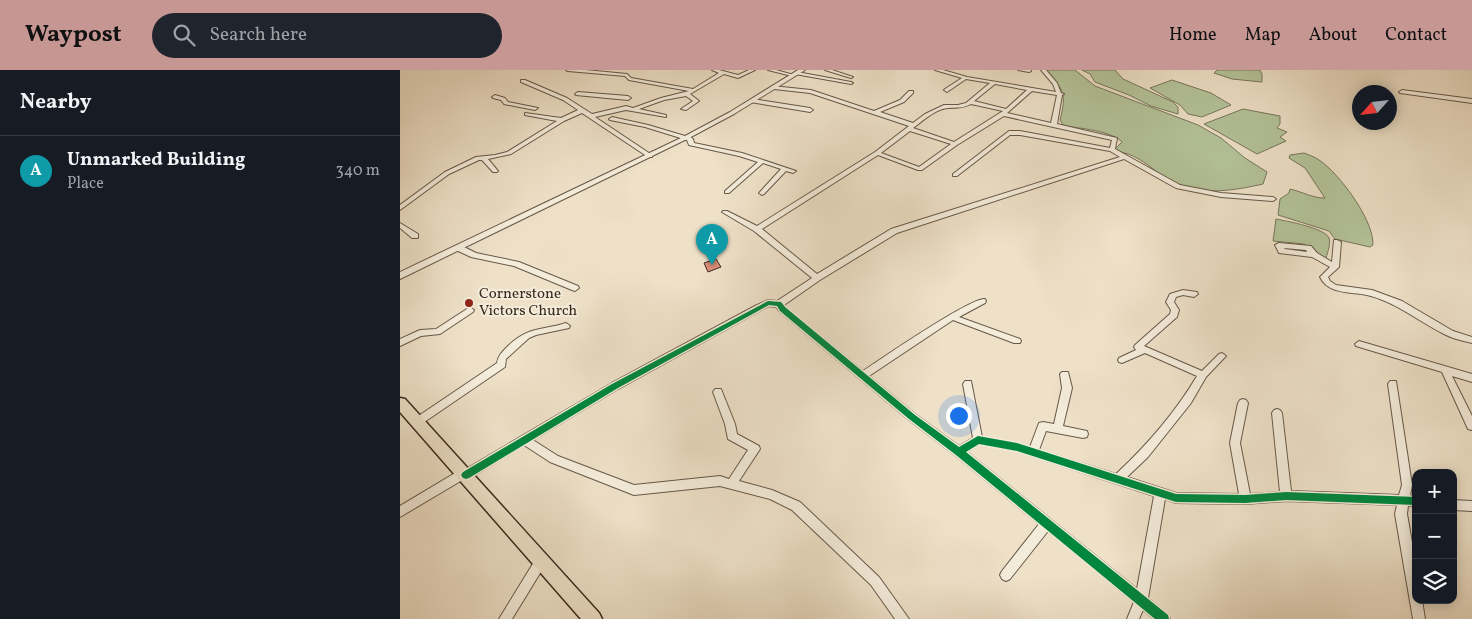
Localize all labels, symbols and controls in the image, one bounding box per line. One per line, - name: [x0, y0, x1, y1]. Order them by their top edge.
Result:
- search box: [152, 13, 502, 58]
- text: Waypost: [25, 18, 122, 52]
- icon: search: [170, 21, 198, 49]
- text: Search here: [210, 22, 307, 48]
- text: Home: [1169, 23, 1217, 48]
- text: Map: [1245, 23, 1281, 48]
- text: About: [1309, 23, 1357, 48]
- text: Contact: [1385, 23, 1447, 48]
- north arrow: [1352, 85, 1397, 130]
- text: Nearby: [20, 88, 91, 117]
- text: Unmarked Building: [67, 147, 245, 173]
- text: A: [30, 160, 42, 182]
- text: 340 m: [336, 160, 380, 182]
- text: Place: [67, 173, 104, 195]
- pin: A: [696, 224, 728, 265]
- place label: Cornerstone Victors Church: [479, 284, 577, 322]
- marker: Cornerstone Victors Church: [463, 297, 475, 309]
- your location: [946, 403, 972, 429]
- map controls: [1412, 469, 1457, 604]
- button: +: [1412, 469, 1457, 514]
- button: −: [1412, 514, 1457, 559]
- button: layers: [1412, 559, 1457, 604]

